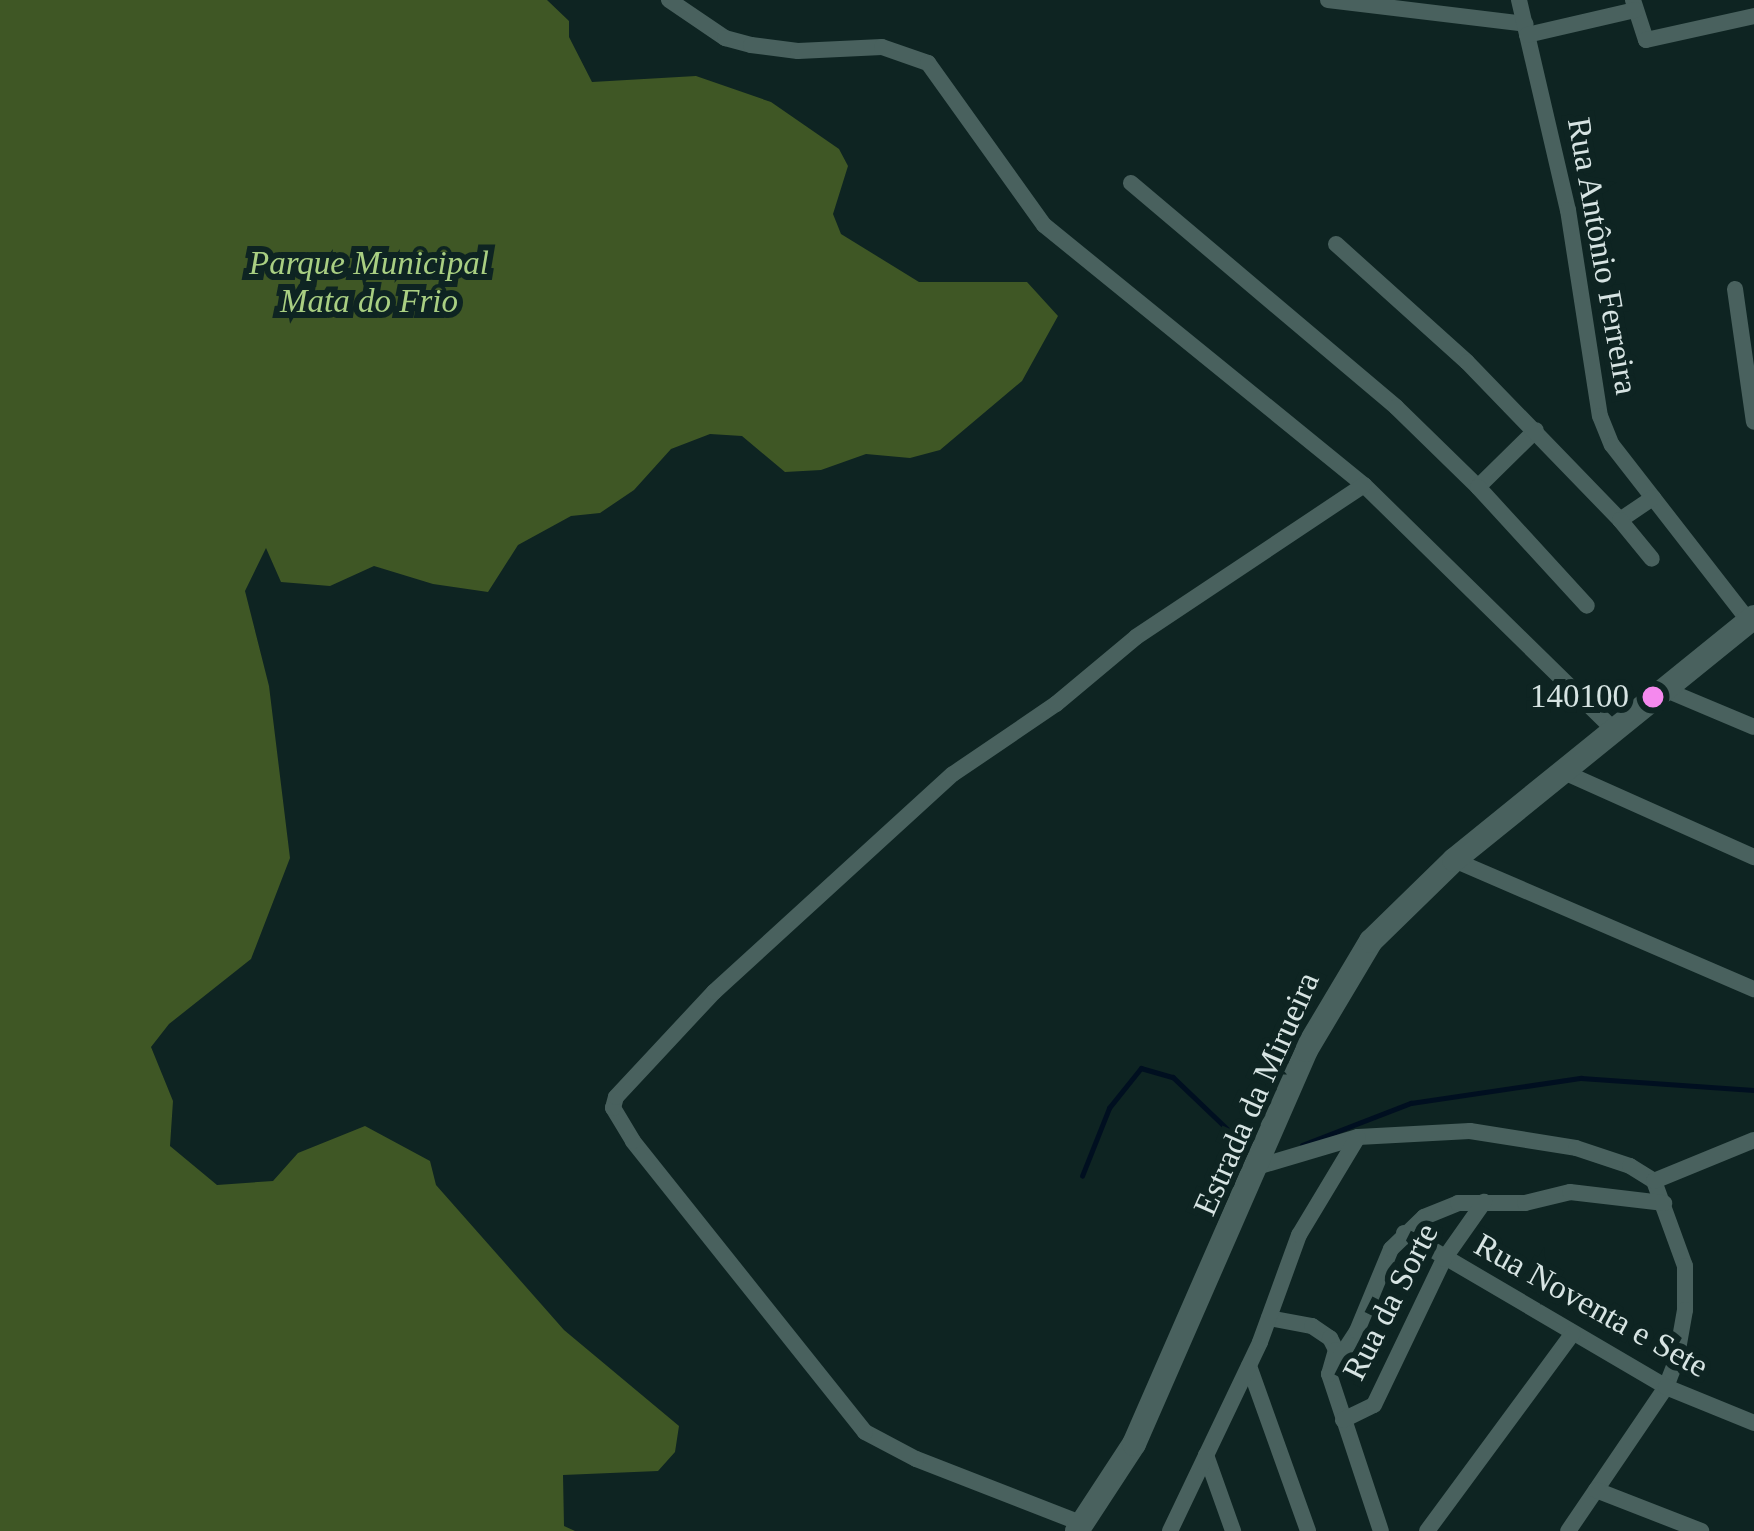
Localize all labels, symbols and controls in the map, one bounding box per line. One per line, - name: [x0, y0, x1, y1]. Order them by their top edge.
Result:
- street label: Rua Antônio Ferreira: [1558, 114, 1646, 398]
- park label: Parque Municipal Mata do Frio: [249, 244, 489, 322]
- place label: 140100: [1530, 677, 1629, 717]
- marker: 140100: [1640, 684, 1666, 710]
- street label: Estrada da Mirueira: [1186, 966, 1328, 1222]
- street label: Rua da Sorte: [1335, 1217, 1447, 1387]
- street label: Rua Noventa e Sete: [1467, 1225, 1715, 1387]

